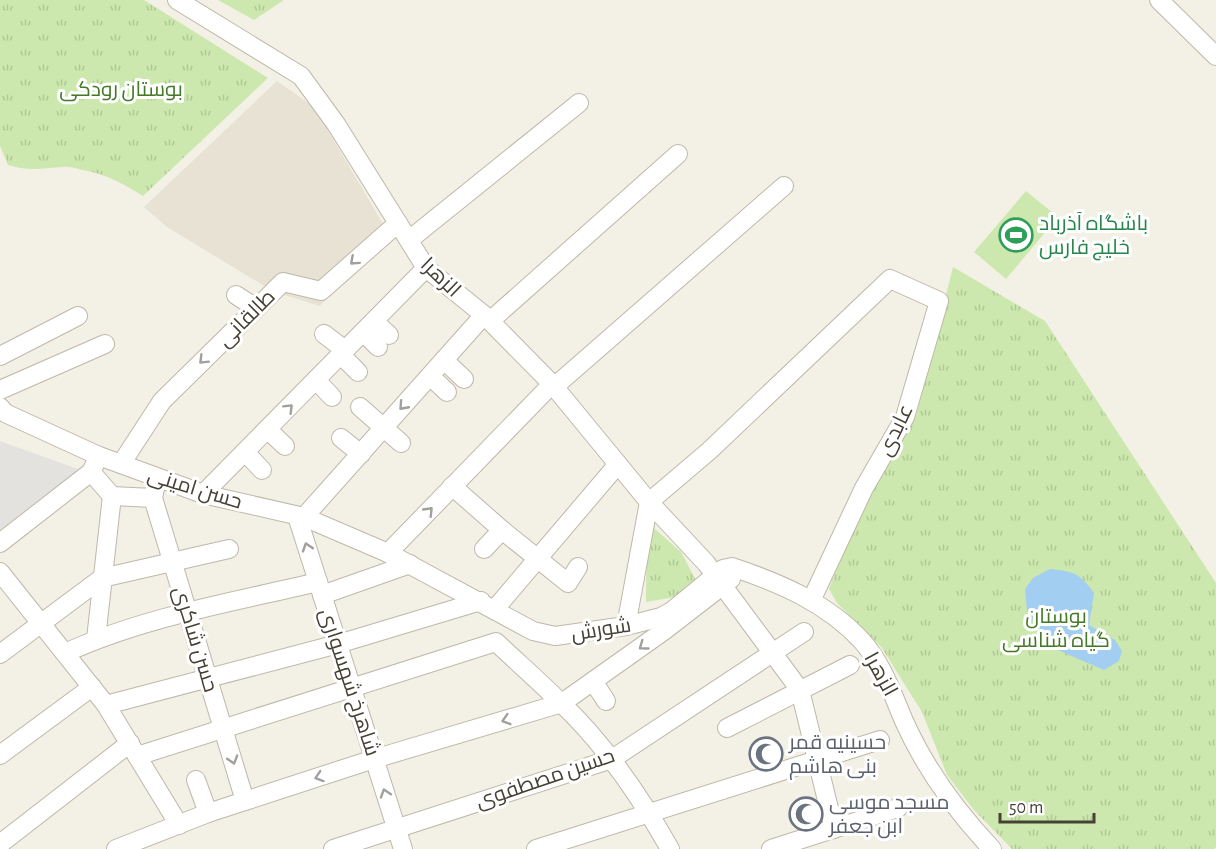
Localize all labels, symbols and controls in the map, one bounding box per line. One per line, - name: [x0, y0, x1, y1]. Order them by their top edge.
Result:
- park label: بوستان رودکی: [59, 79, 183, 102]
- place label: باشگاه آذرباد خلیج فارس: [1039, 211, 1148, 261]
- sports icon: باشگاه آذرباد خلیج فارس: [998, 217, 1034, 253]
- one-way arrow: [350, 254, 361, 265]
- street label: الزهرا: [416, 254, 465, 302]
- street label: طالقانی: [214, 286, 280, 352]
- one-way arrow: [200, 353, 210, 364]
- one-way arrow: [399, 399, 410, 410]
- street label: عابدی: [874, 401, 919, 460]
- one-way arrow: [281, 404, 292, 415]
- street label: حسن امینی: [145, 464, 245, 515]
- one-way arrow: [421, 507, 432, 518]
- one-way arrow: [302, 542, 314, 553]
- street label: حسن شاکری: [168, 584, 222, 695]
- street label: شاهرخ شهسواری: [313, 606, 383, 759]
- park label: بوستان گیاه شناسی: [1002, 606, 1110, 653]
- street label: شورش: [570, 614, 633, 647]
- one-way arrow: [638, 639, 649, 650]
- street label: الزهرا: [859, 649, 901, 700]
- one-way arrow: [501, 713, 512, 725]
- place label: حسینیه قمر بنی هاشم: [788, 732, 886, 780]
- mosque icon: حسینیه قمر بنی هاشم: [748, 736, 784, 772]
- street label: حسین مصطفوی: [473, 745, 618, 814]
- one-way arrow: [226, 754, 238, 765]
- one-way arrow: [314, 770, 325, 782]
- scale bar: [1000, 786, 1094, 824]
- one-way arrow: [380, 788, 393, 799]
- place label: مسجد موسی ابن جعفر: [828, 792, 949, 839]
- mosque icon: مسجد موسی ابن جعفر: [788, 796, 824, 832]
- text: 50 m: [1009, 799, 1043, 817]

